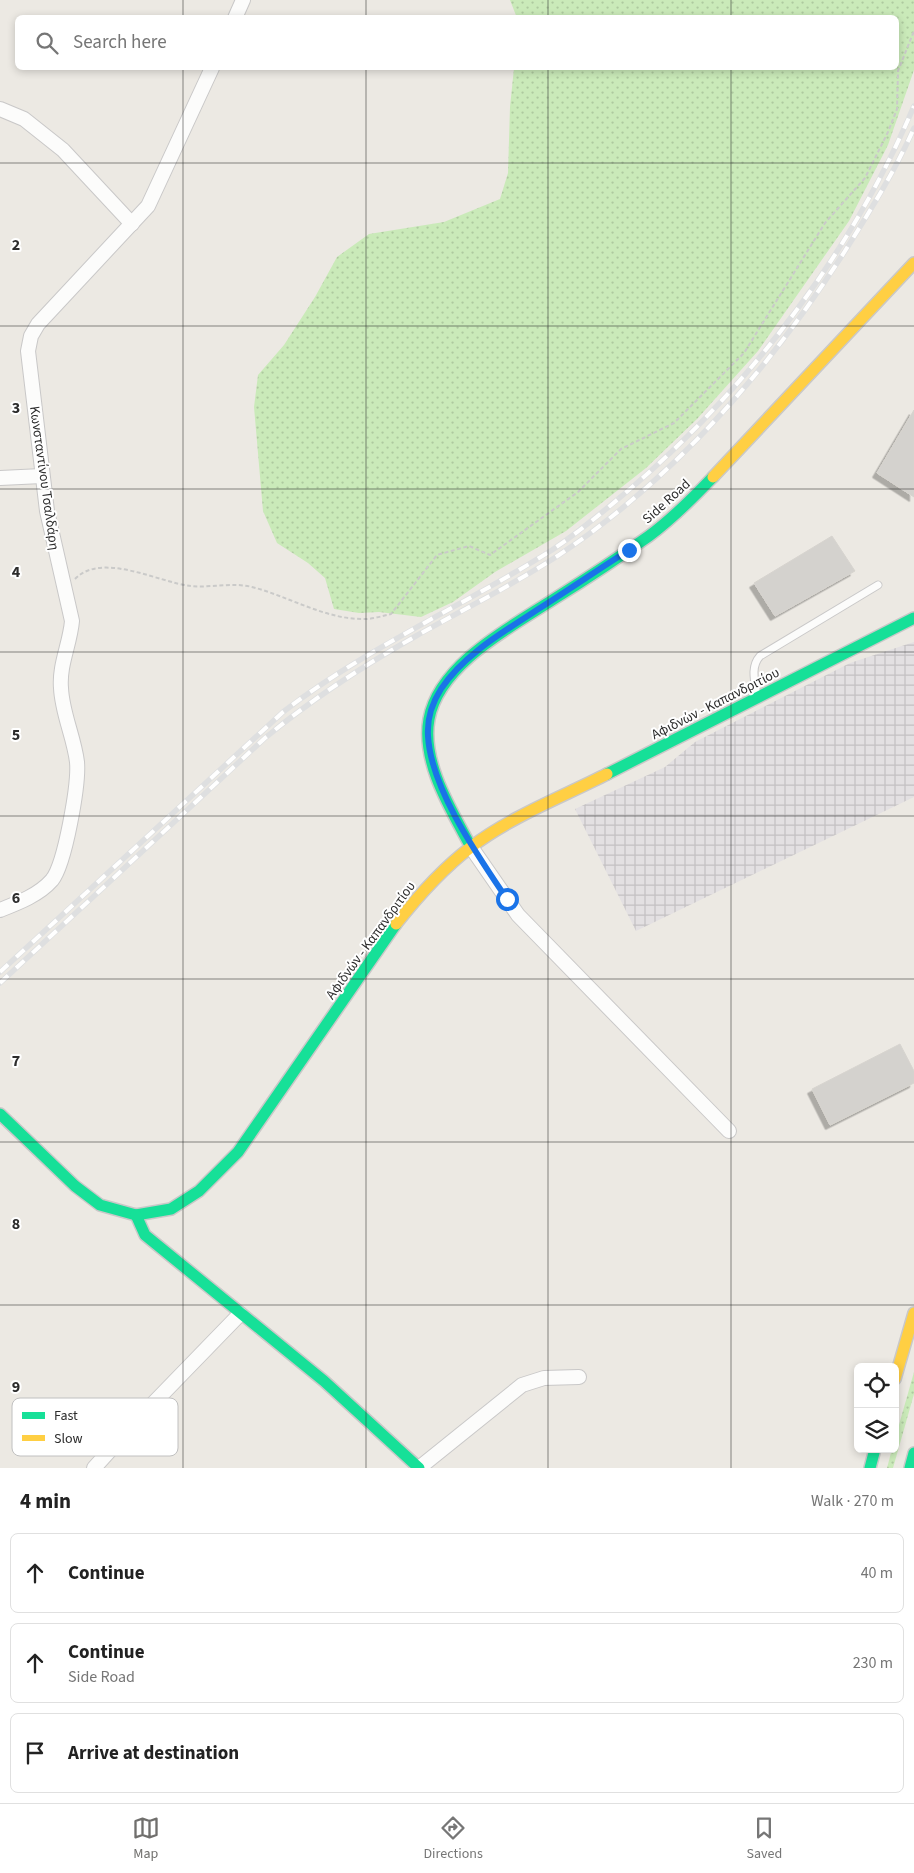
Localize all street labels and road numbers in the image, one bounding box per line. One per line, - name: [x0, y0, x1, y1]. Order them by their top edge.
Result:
- street label: Κωνσταντίνου Τσαλδάρη: [24, 405, 64, 551]
- street label: Side Road: [638, 475, 695, 529]
- street label: Αφιδνών - Καπανδριτίου: [648, 663, 783, 745]
- street label: Αφιδνών - Καπανδριτίου: [321, 877, 420, 1004]

